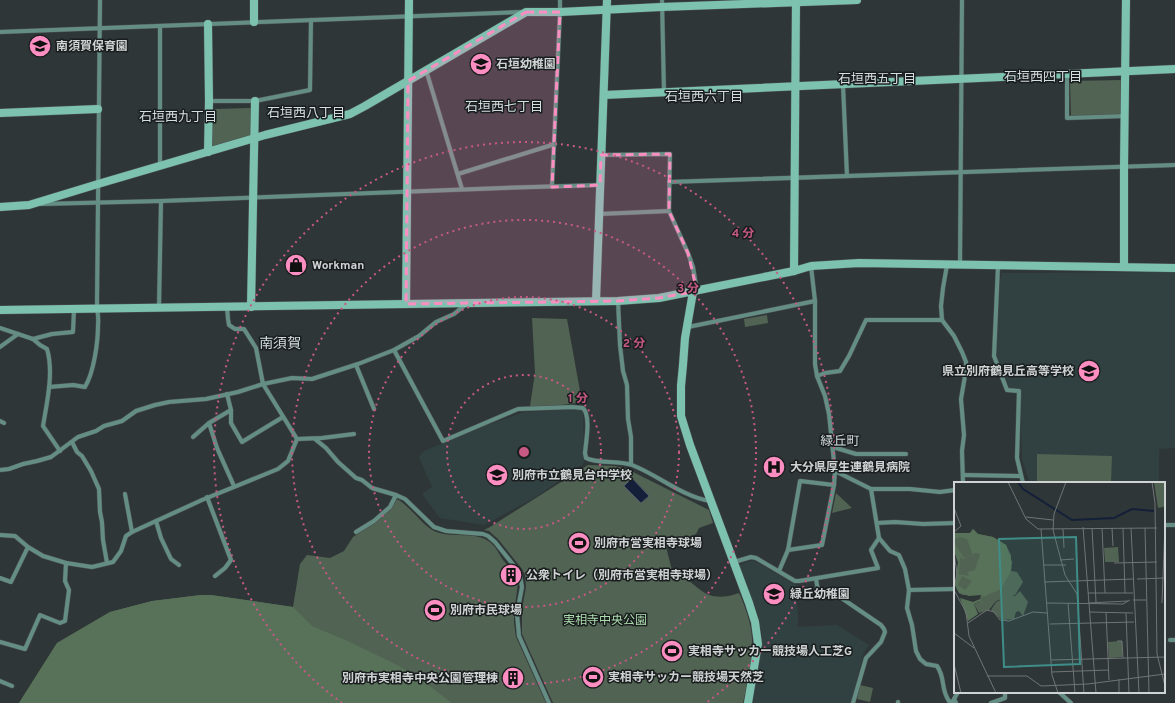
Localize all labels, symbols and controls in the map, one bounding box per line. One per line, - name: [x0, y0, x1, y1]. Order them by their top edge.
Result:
- school or university icon: 南須賀保育園: [27, 33, 53, 59]
- place label: 南須賀保育園: [56, 39, 128, 55]
- school or university icon: 石垣幼稚園: [468, 51, 494, 77]
- place label: 石垣幼稚園: [496, 57, 556, 73]
- district label: 石垣西四丁目: [1004, 70, 1082, 86]
- district label: 石垣西五丁目: [838, 72, 916, 88]
- district label: 石垣西六丁目: [665, 90, 743, 106]
- district label: 石垣西七丁目: [465, 100, 543, 116]
- district label: 石垣西八丁目: [267, 106, 345, 122]
- district label: 石垣西九丁目: [139, 110, 217, 126]
- text: 4 分: [732, 226, 754, 242]
- shop icon: Workman: [283, 252, 309, 278]
- place label: Workman: [312, 258, 364, 274]
- text: 3 分: [677, 281, 699, 297]
- district label: 南須賀: [259, 336, 301, 353]
- text: 2 分: [623, 336, 645, 352]
- school or university icon: 県立別府鶴見丘高等学校: [1076, 358, 1102, 384]
- place label: 県立別府鶴見丘高等学校: [942, 364, 1074, 380]
- text: 1 分: [568, 391, 588, 407]
- district label: 緑丘町: [820, 434, 860, 450]
- centre of rings: [517, 445, 531, 459]
- hospital icon: 大分県厚生連鶴見病院: [761, 454, 787, 480]
- place label: 大分県厚生連鶴見病院: [790, 460, 910, 476]
- school or university icon: 別府市立鶴見台中学校: [484, 462, 510, 488]
- place label: 別府市立鶴見台中学校: [512, 468, 632, 484]
- inset map: [954, 482, 1165, 693]
- sports icon: 別府市営実相寺球場: [566, 530, 592, 556]
- place label: 別府市営実相寺球場: [594, 536, 702, 552]
- building icon: 公衆トイレ（別府市営実相寺球場）: [498, 562, 524, 588]
- place label: 公衆トイレ（別府市営実相寺球場）: [526, 568, 718, 584]
- school or university icon: 緑丘幼稚園: [761, 581, 787, 607]
- place label: 緑丘幼稚園: [790, 587, 850, 603]
- sports icon: 別府市民球場: [422, 597, 448, 623]
- place label: 別府市民球場: [450, 603, 522, 619]
- park label: 実相寺中央公園: [563, 613, 647, 629]
- sports icon: 実相寺サッカー競技場人工芝G: [659, 638, 685, 664]
- place label: 実相寺サッカー競技場人工芝G: [688, 644, 852, 660]
- sports icon: 実相寺サッカー競技場天然芝: [580, 664, 606, 690]
- building icon: 別府市実相寺中央公園管理棟: [500, 665, 526, 691]
- place label: 実相寺サッカー競技場天然芝: [608, 670, 764, 686]
- place label: 別府市実相寺中央公園管理棟: [342, 671, 498, 687]

